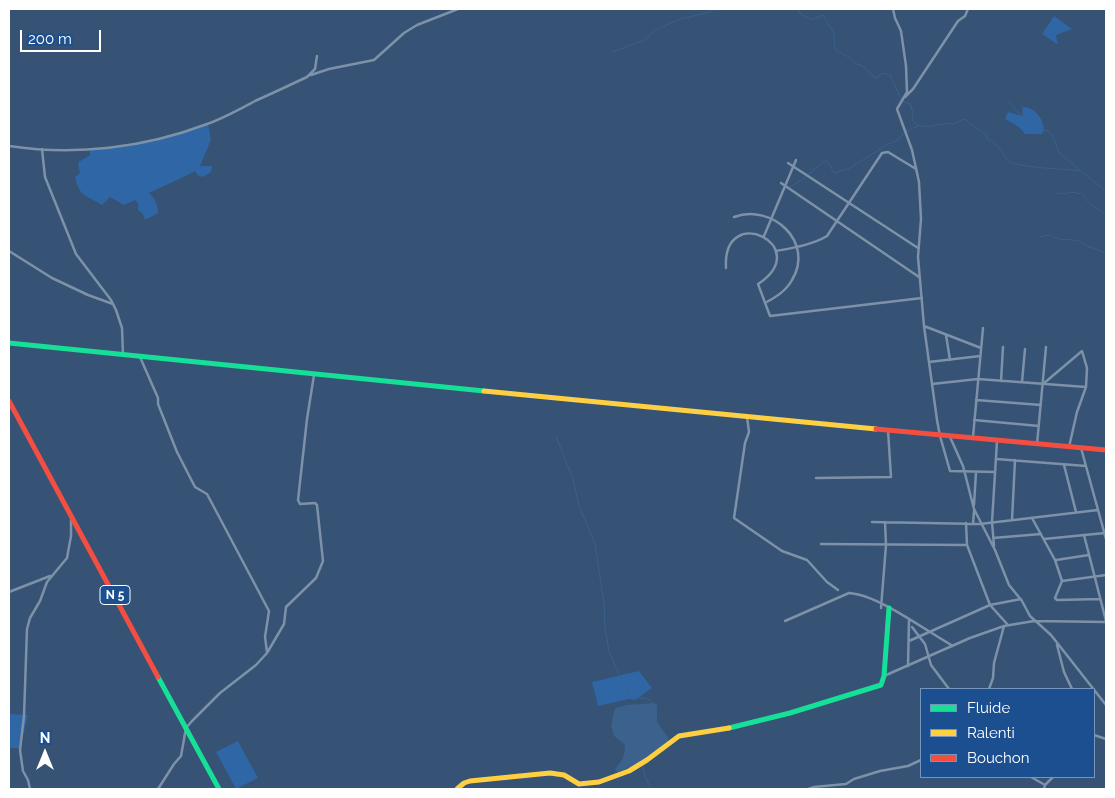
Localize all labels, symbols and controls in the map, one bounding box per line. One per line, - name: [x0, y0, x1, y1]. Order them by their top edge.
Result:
- scale bar: [22, 20, 104, 52]
- text: 200 m: [28, 30, 72, 48]
- road number: N 5: [100, 586, 130, 604]
- legend: [920, 688, 1095, 778]
- text: Fluide: [967, 699, 1010, 717]
- text: Ralenti: [967, 724, 1015, 742]
- north arrow: [20, 728, 70, 778]
- text: N: [40, 730, 50, 746]
- text: Bouchon: [967, 749, 1029, 767]

